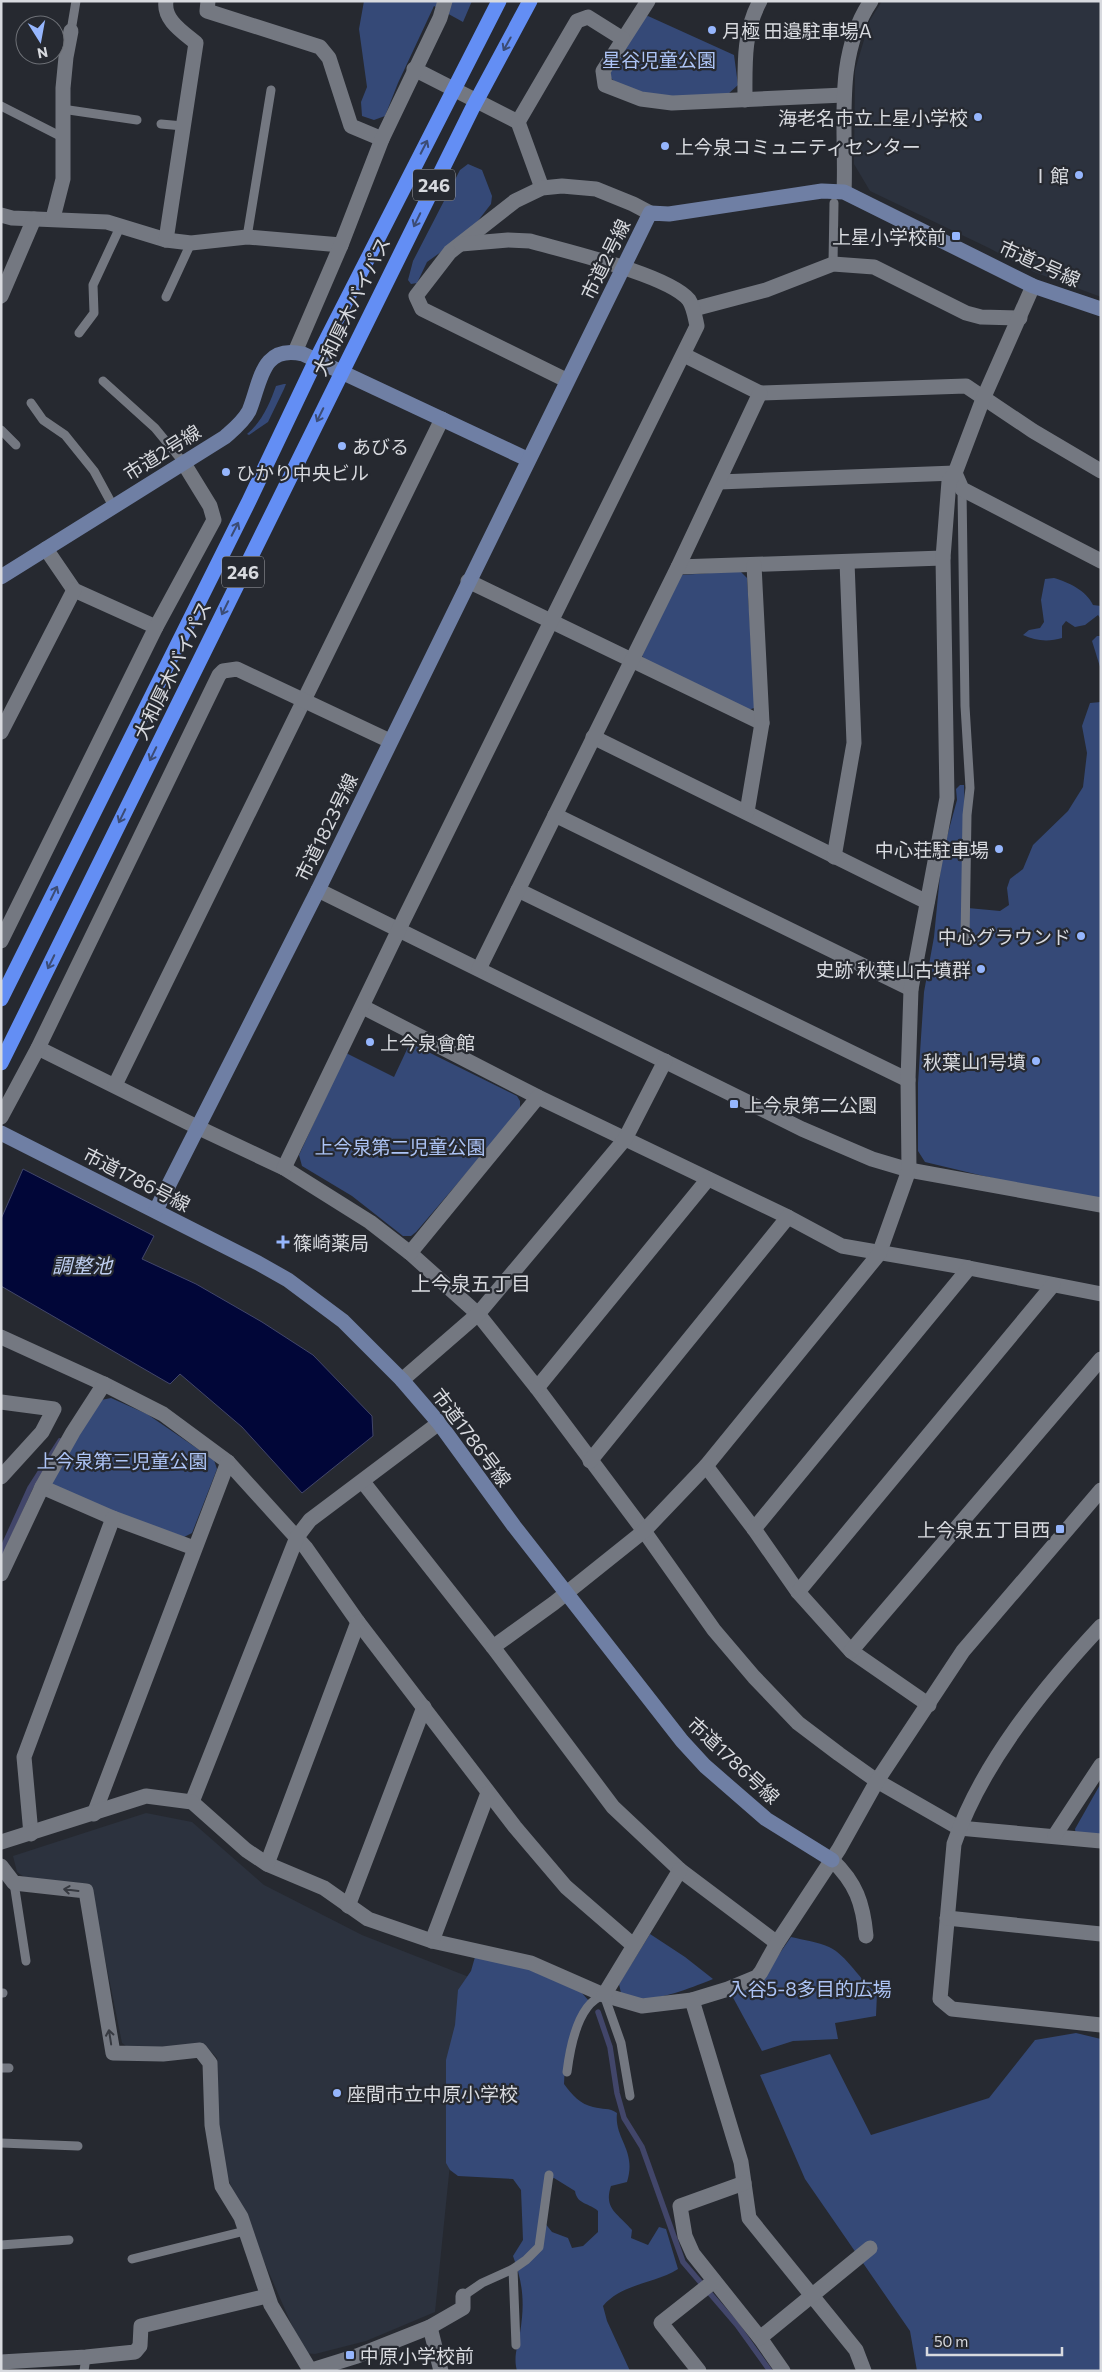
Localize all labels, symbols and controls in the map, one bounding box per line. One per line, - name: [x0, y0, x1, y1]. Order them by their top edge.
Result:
- north arrow: [15, 15, 65, 65]
- place label: 月極 田邉駐車場A: [722, 19, 872, 42]
- marker: 月極 田邉駐車場A: [706, 24, 718, 36]
- one-way arrow: [502, 36, 511, 51]
- text: N: [36, 44, 49, 63]
- park label: 星谷児童公園: [602, 48, 716, 71]
- place label: 海老名市立上星小学校: [778, 106, 968, 129]
- marker: 海老名市立上星小学校: [972, 111, 984, 123]
- place label: 上今泉コミュニティセンター: [675, 135, 921, 158]
- one-way arrow: [419, 140, 429, 155]
- marker: 上今泉コミュニティセンター: [659, 140, 671, 152]
- place label: Ⅰ館: [1031, 164, 1069, 187]
- marker: Ⅰ館: [1073, 169, 1085, 181]
- road number: 246: [413, 170, 455, 200]
- one-way arrow: [411, 212, 421, 227]
- street label: 市道2号線: [576, 215, 634, 303]
- place label: 上星小学校前: [832, 225, 946, 248]
- marker: 上星小学校前: [950, 230, 962, 242]
- street label: 大和厚木バイパス: [307, 233, 395, 379]
- street label: 市道2号線: [996, 235, 1084, 291]
- one-way arrow: [315, 407, 324, 422]
- street label: 市道2号線: [119, 419, 205, 485]
- place label: あびる: [352, 435, 409, 458]
- marker: あびる: [336, 440, 348, 452]
- place label: ひかり中央ビル: [236, 461, 369, 484]
- marker: ひかり中央ビル: [220, 466, 232, 478]
- one-way arrow: [231, 522, 240, 537]
- road number: 246: [222, 556, 264, 588]
- street label: 大和厚木バイパス: [128, 597, 216, 743]
- one-way arrow: [220, 600, 229, 615]
- one-way arrow: [148, 746, 157, 761]
- street label: 市道1823号線: [290, 769, 362, 885]
- one-way arrow: [117, 809, 127, 824]
- place label: 中心荘駐車場: [875, 838, 989, 861]
- marker: 中心荘駐車場: [993, 843, 1005, 855]
- one-way arrow: [50, 886, 59, 901]
- place label: 中心グラウンド: [938, 925, 1071, 948]
- marker: 中心グラウンド: [1075, 930, 1087, 942]
- one-way arrow: [45, 954, 55, 969]
- place label: 史跡 秋葉山古墳群: [815, 958, 971, 981]
- marker: 史跡 秋葉山古墳群: [975, 963, 987, 975]
- place label: 上今泉會館: [380, 1031, 475, 1054]
- marker: 上今泉會館: [364, 1036, 376, 1048]
- place label: 秋葉山1号墳: [923, 1050, 1026, 1073]
- marker: 秋葉山1号墳: [1030, 1055, 1042, 1067]
- place label: 上今泉第二公園: [744, 1093, 877, 1116]
- marker: 上今泉第二公園: [728, 1098, 740, 1110]
- park label: 上今泉第二児童公園: [314, 1135, 486, 1158]
- street label: 市道1786号線: [80, 1142, 194, 1216]
- place label: 篠崎薬局: [293, 1231, 369, 1254]
- marker: 篠崎薬局: [277, 1236, 289, 1248]
- water label: 調整池: [52, 1253, 114, 1277]
- district label: 上今泉五丁目: [411, 1271, 531, 1295]
- street label: 市道1786号線: [428, 1383, 516, 1491]
- park label: 上今泉第三児童公園: [36, 1449, 208, 1472]
- place label: 上今泉五丁目西: [917, 1518, 1050, 1541]
- marker: 上今泉五丁目西: [1054, 1523, 1066, 1535]
- street label: 市道1786号線: [683, 1712, 785, 1808]
- one-way arrow: [64, 1885, 80, 1895]
- park label: 入谷5-8多目的広場: [728, 1977, 892, 2000]
- one-way arrow: [105, 2029, 115, 2045]
- place label: 座間市立中原小学校: [347, 2082, 518, 2105]
- marker: 座間市立中原小学校: [331, 2087, 343, 2099]
- scale bar: [927, 2324, 1062, 2356]
- text: 50 m: [934, 2332, 968, 2350]
- place label: 中原小学校前: [360, 2344, 474, 2367]
- marker: 中原小学校前: [344, 2349, 356, 2361]

